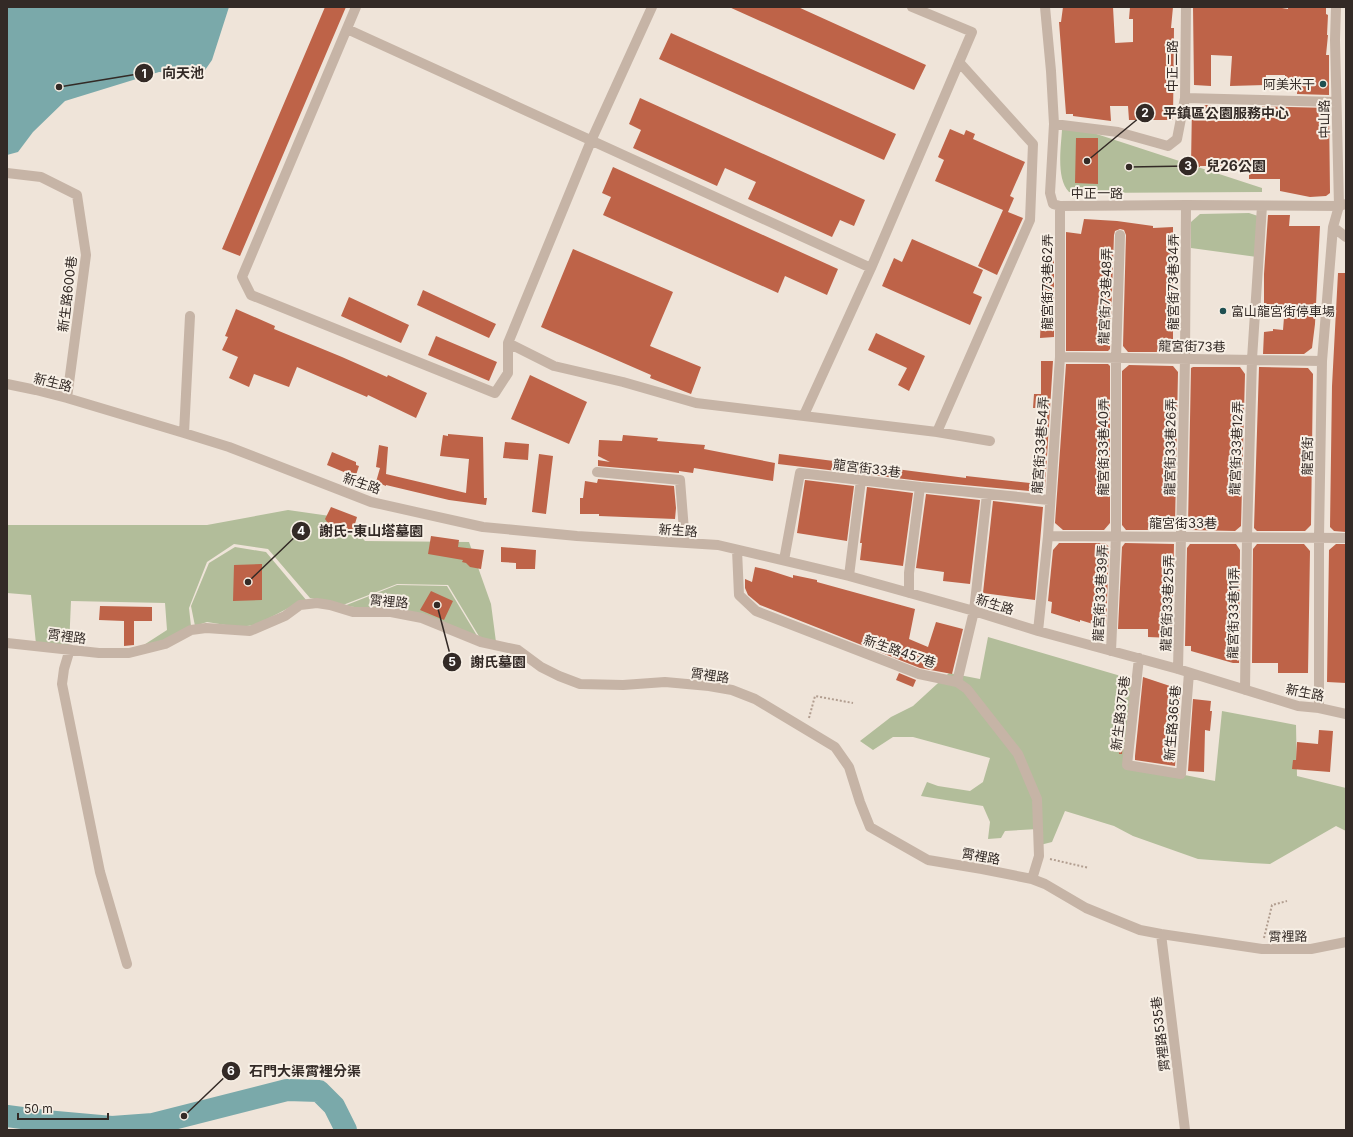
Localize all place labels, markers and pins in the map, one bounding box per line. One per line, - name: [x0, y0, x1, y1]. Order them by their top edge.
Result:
- callout: 向天池: [134, 60, 212, 86]
- place label: 阿美米干: [1263, 76, 1315, 92]
- marker: 阿美米干: [1318, 79, 1328, 89]
- callout: 平鎮區公園服務中心: [1135, 100, 1297, 126]
- callout: 兒26公園: [1178, 153, 1274, 179]
- place label: 富山龍宮街停車場: [1231, 303, 1335, 319]
- marker: 富山龍宮街停車場: [1218, 306, 1228, 316]
- callout: 謝氏-東山塔墓園: [291, 518, 431, 544]
- callout: 謝氏墓園: [442, 649, 534, 675]
- callout: 石門大渠霄裡分渠: [221, 1058, 369, 1084]

